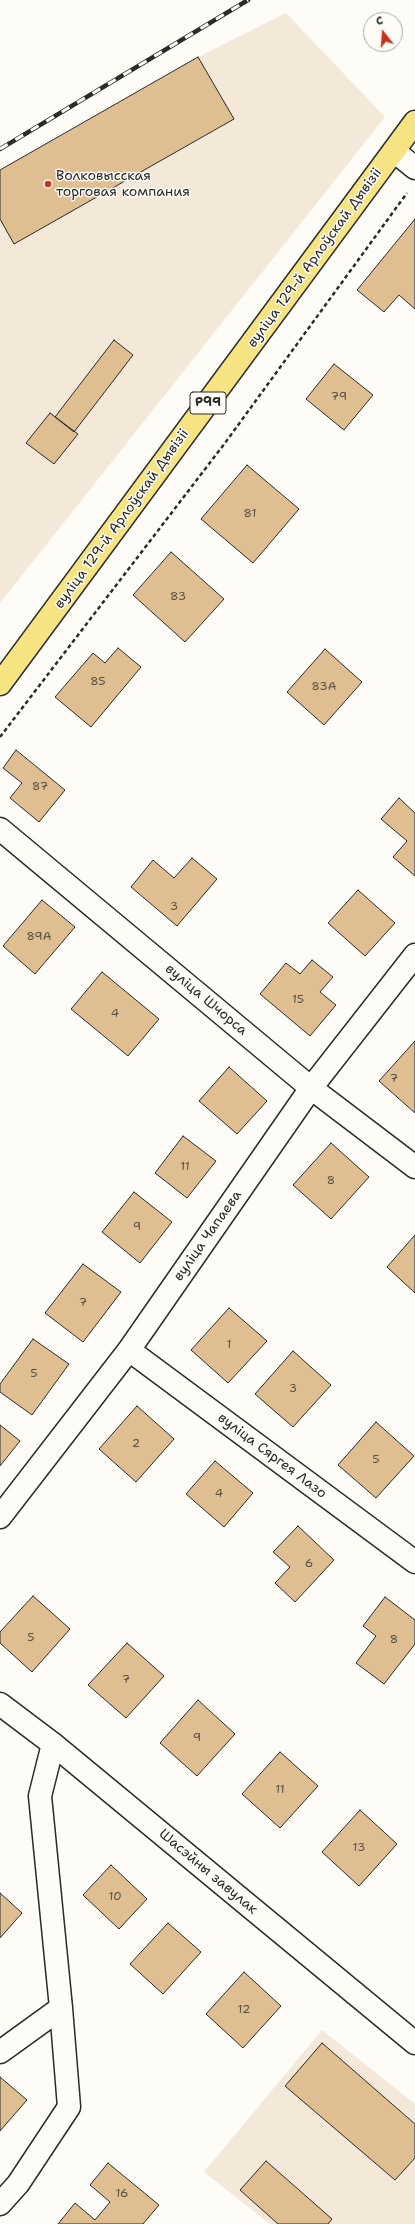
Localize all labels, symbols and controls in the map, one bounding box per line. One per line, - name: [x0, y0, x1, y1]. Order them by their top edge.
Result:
- north arrow: [363, 12, 403, 52]
- text: С: [374, 13, 385, 29]
- street label: вуліца 129-й Арлоўскай Дывізіі: [244, 165, 386, 351]
- place label: Волковысская торговая компания: [56, 168, 190, 200]
- marker: Волковысская торговая компания: [43, 179, 53, 189]
- house number: 79: [331, 390, 347, 404]
- road number: Р99: [190, 392, 226, 414]
- street label: вуліца 129-й Арлоўскай Дывізіі: [51, 426, 193, 612]
- house number: 81: [244, 507, 256, 521]
- house number: 83: [170, 590, 186, 604]
- house number: 85: [90, 675, 106, 689]
- house number: 83А: [312, 680, 336, 694]
- house number: 87: [32, 780, 48, 794]
- house number: 3: [170, 900, 178, 914]
- house number: 89А: [27, 930, 51, 944]
- street label: вуліца Шчорса: [162, 961, 250, 1039]
- house number: 15: [292, 993, 304, 1007]
- house number: 4: [111, 1007, 119, 1021]
- house number: 7: [390, 1072, 398, 1086]
- house number: 11: [180, 1160, 190, 1174]
- house number: 8: [327, 1174, 335, 1188]
- street label: вуліца Чапаева: [170, 1187, 246, 1285]
- house number: 9: [133, 1220, 141, 1234]
- house number: 7: [79, 1296, 87, 1310]
- house number: 1: [226, 1338, 232, 1352]
- house number: 5: [30, 1367, 38, 1381]
- house number: 3: [289, 1382, 297, 1396]
- street label: вуліца Сяргея Лазо: [214, 1410, 330, 1502]
- house number: 2: [132, 1437, 140, 1451]
- house number: 5: [372, 1453, 380, 1467]
- house number: 4: [215, 1487, 223, 1501]
- house number: 6: [305, 1557, 313, 1571]
- house number: 5: [27, 1631, 35, 1645]
- house number: 8: [390, 1633, 398, 1647]
- house number: 7: [122, 1673, 130, 1687]
- house number: 9: [193, 1731, 201, 1745]
- house number: 11: [275, 1783, 285, 1797]
- street label: Шасэйны завулак: [155, 1826, 261, 1918]
- house number: 13: [353, 1841, 365, 1855]
- house number: 10: [108, 1890, 122, 1904]
- house number: 12: [238, 2003, 250, 2017]
- house number: 16: [115, 2187, 129, 2201]

